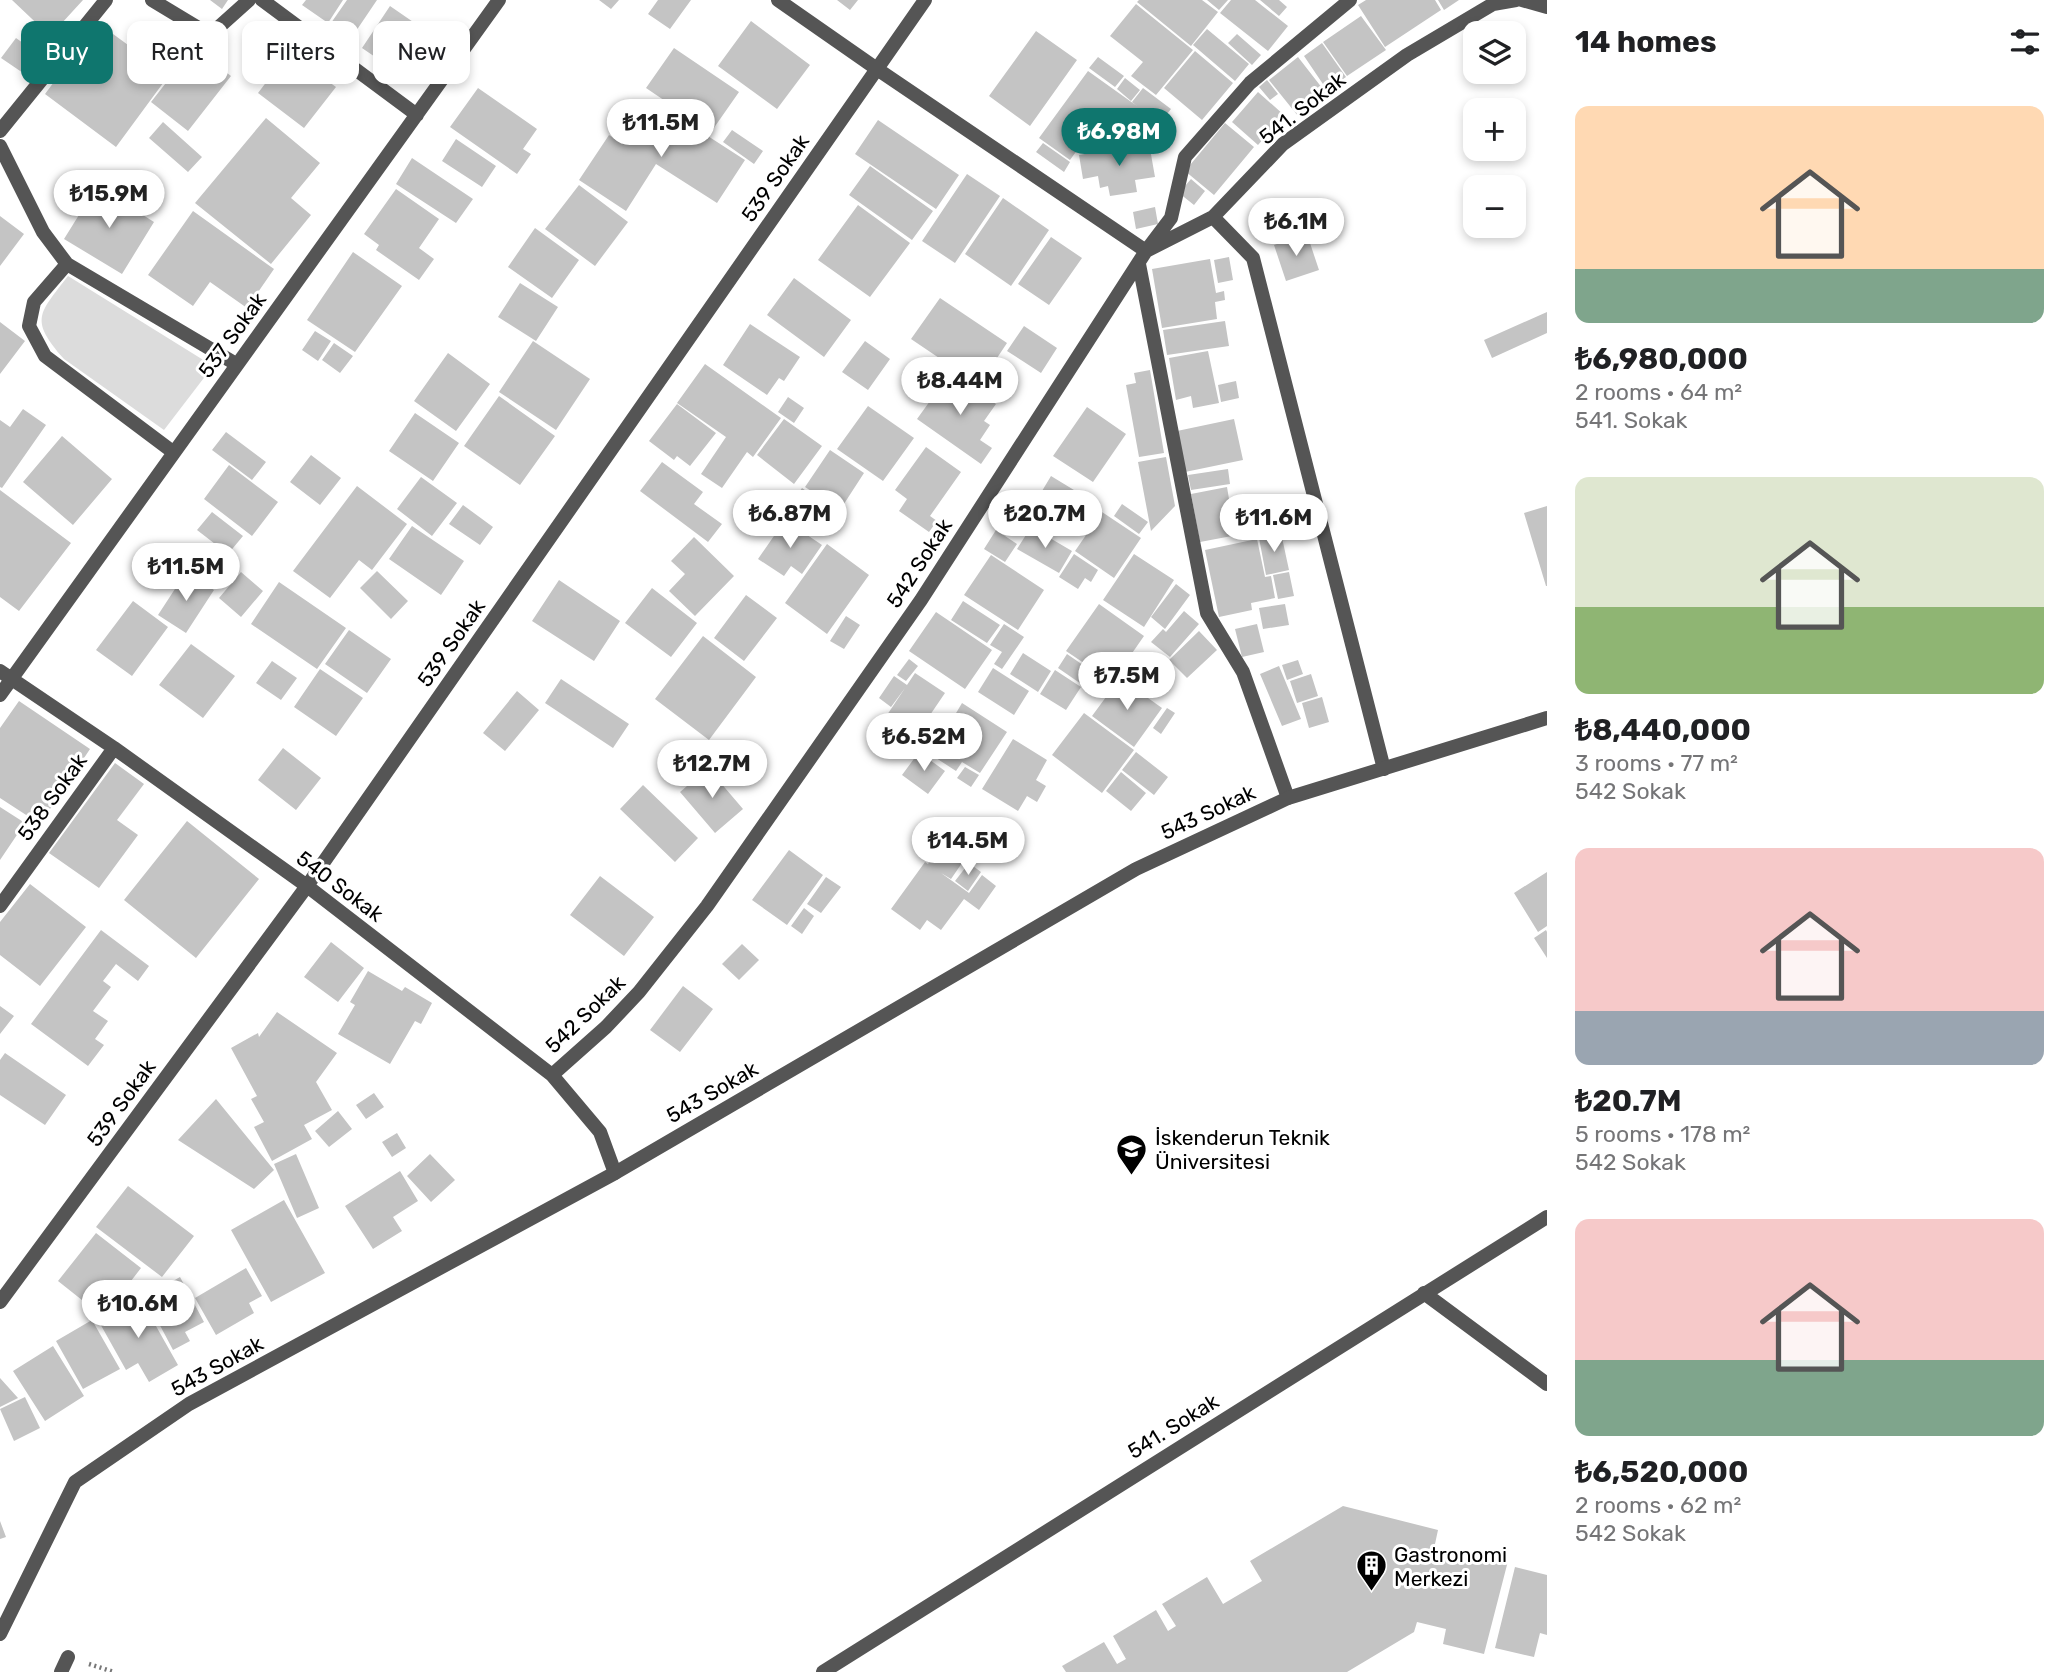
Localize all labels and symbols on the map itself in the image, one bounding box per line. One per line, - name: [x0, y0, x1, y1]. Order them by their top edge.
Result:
- street label: 541. Sokak: [1254, 66, 1350, 149]
- pin: ₺11.5M: [604, 100, 718, 159]
- pin: ₺6.98M: [1062, 108, 1176, 168]
- street label: 539 Sokak: [736, 129, 814, 226]
- pin: ₺15.9M: [52, 170, 166, 230]
- pin: ₺6.1M: [1247, 198, 1345, 258]
- street label: 537 Sokak: [193, 287, 271, 382]
- pin: ₺8.44M: [903, 358, 1017, 417]
- pin: ₺6.87M: [733, 490, 847, 550]
- pin: ₺20.7M: [988, 490, 1102, 550]
- pin: ₺11.6M: [1217, 494, 1331, 554]
- street label: 542 Sokak: [881, 514, 957, 612]
- pin: ₺11.5M: [129, 544, 243, 603]
- street label: 539 Sokak: [412, 594, 490, 691]
- pin: ₺7.5M: [1078, 652, 1176, 712]
- pin: ₺6.52M: [867, 714, 981, 773]
- pin: ₺12.7M: [655, 740, 769, 800]
- street label: 538 Sokak: [12, 748, 92, 846]
- street label: 543 Sokak: [1157, 779, 1259, 845]
- pin: ₺14.5M: [911, 818, 1025, 877]
- street label: 540 Sokak: [292, 845, 388, 927]
- street label: 542 Sokak: [540, 970, 630, 1058]
- street label: 539 Sokak: [81, 1055, 161, 1151]
- street label: 543 Sokak: [662, 1056, 762, 1128]
- place label: İskenderun Teknik Üniversitesi: [1155, 1125, 1330, 1174]
- school or university icon: İskenderun Teknik Üniversitesi: [1115, 1132, 1149, 1176]
- pin: ₺10.6M: [81, 1280, 195, 1340]
- street label: 543 Sokak: [167, 1330, 268, 1402]
- street label: 541. Sokak: [1123, 1388, 1223, 1464]
- place label: Gastronomi Merkezi: [1394, 1542, 1507, 1591]
- building icon: Gastronomi Merkezi: [1354, 1549, 1388, 1593]

